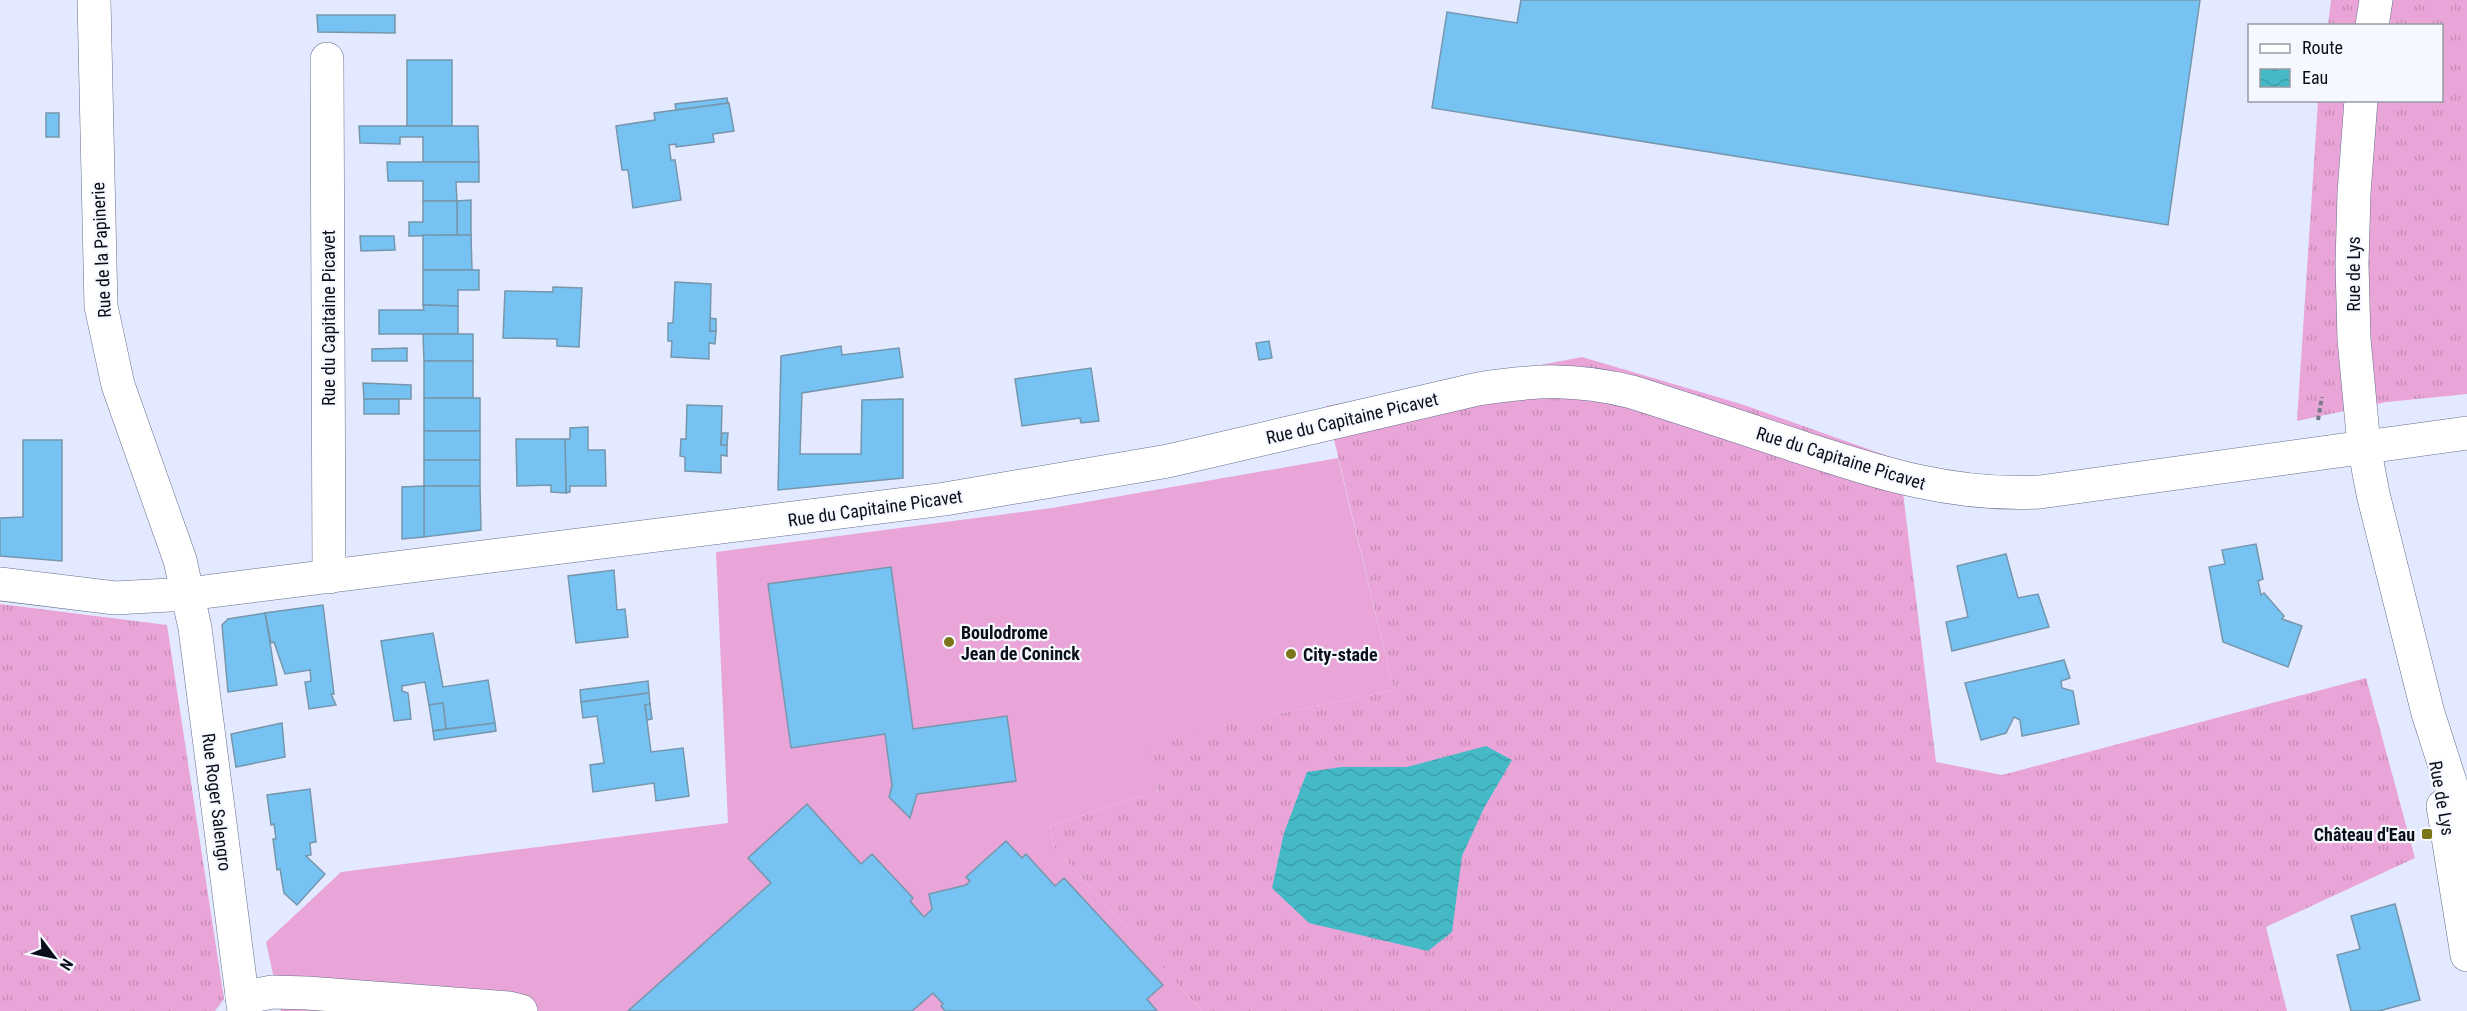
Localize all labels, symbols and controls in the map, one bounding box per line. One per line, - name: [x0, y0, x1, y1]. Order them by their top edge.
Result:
- legend: [2248, 24, 2443, 102]
- text: Route: [2302, 37, 2343, 58]
- text: Eau: [2302, 67, 2328, 88]
- street label: Rue de la Papinerie: [87, 182, 115, 318]
- street label: Rue du Capitaine Picavet: [318, 230, 339, 406]
- street label: Rue de Lys: [2343, 236, 2364, 312]
- street label: Rue du Capitaine Picavet: [1264, 388, 1440, 448]
- street label: Rue du Capitaine Picavet: [1754, 422, 1928, 494]
- street label: Rue du Capitaine Picavet: [786, 485, 964, 531]
- place label: Boulodrome Jean de Coninck: [961, 622, 1080, 664]
- marker: Boulodrome Jean de Coninck: [942, 635, 956, 649]
- place label: City-stade: [1303, 644, 1378, 665]
- marker: City-stade: [1284, 647, 1298, 661]
- street label: Rue Roger Salengro: [198, 732, 236, 872]
- street label: Rue de Lys: [2425, 759, 2459, 837]
- place label: Château d'Eau: [2314, 824, 2415, 845]
- marker: Château d'Eau: [2420, 827, 2434, 841]
- north arrow: [24, 927, 84, 987]
- text: N: [56, 955, 77, 974]

